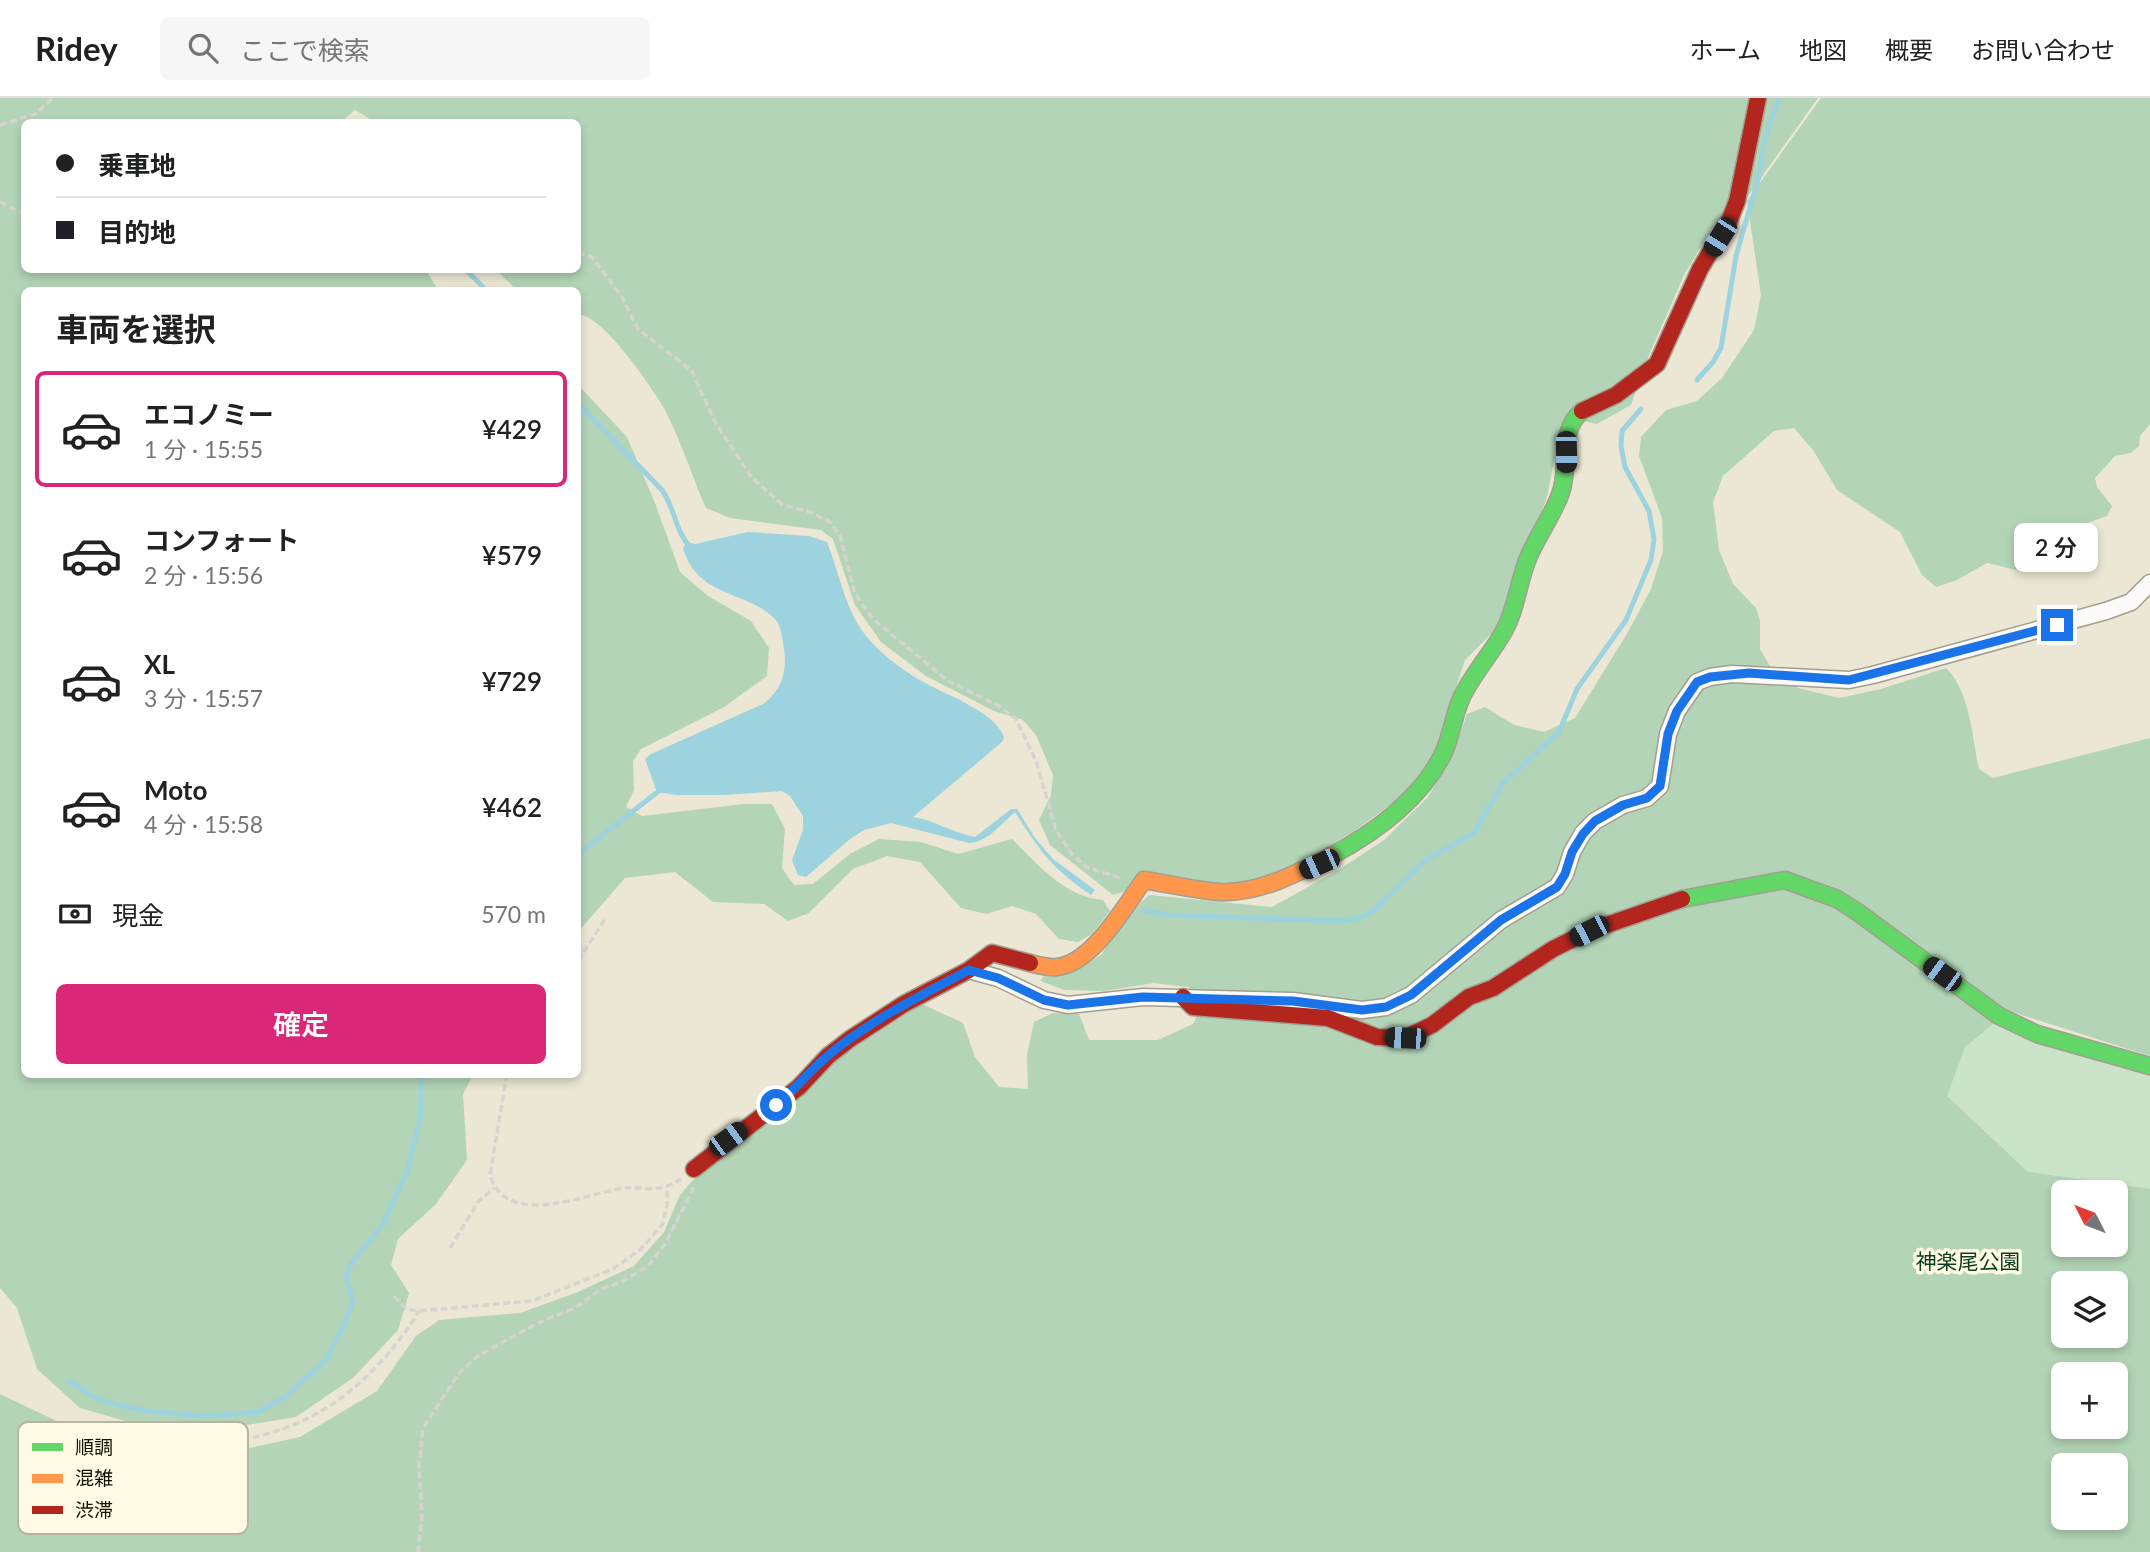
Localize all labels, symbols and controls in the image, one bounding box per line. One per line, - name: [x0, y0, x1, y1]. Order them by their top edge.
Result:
- search box: [160, 17, 650, 80]
- text: Ridey: [35, 28, 118, 68]
- icon: search: [184, 29, 222, 67]
- text: ここで検索: [240, 34, 370, 66]
- text: ホーム: [1690, 35, 1761, 64]
- text: 地図: [1799, 35, 1847, 64]
- text: 概要: [1885, 35, 1933, 64]
- text: お問い合わせ: [1971, 35, 2115, 64]
- text: 乗車地: [98, 149, 176, 181]
- car: [1700, 214, 1741, 260]
- text: 目的地: [98, 216, 176, 248]
- text: 車両を選択: [56, 309, 216, 348]
- icon: car: [60, 398, 123, 461]
- text: エコノミー: [144, 398, 274, 430]
- text: ¥429: [482, 413, 542, 445]
- car: [1556, 431, 1577, 473]
- text: 1 分 · 15:55: [144, 435, 263, 463]
- icon: car: [60, 524, 123, 587]
- text: コンフォート: [144, 524, 299, 556]
- callout: 2 分: [2015, 524, 2099, 573]
- text: 2 分: [2035, 533, 2077, 561]
- text: ¥579: [482, 539, 542, 571]
- text: 2 分 · 15:56: [144, 561, 263, 589]
- route end: [2041, 609, 2073, 641]
- text: XL: [144, 648, 175, 680]
- icon: car: [60, 650, 123, 713]
- text: ¥729: [482, 665, 542, 697]
- text: 3 分 · 15:57: [144, 684, 263, 712]
- text: Moto: [144, 774, 207, 806]
- icon: car: [60, 776, 123, 839]
- text: ¥462: [482, 791, 542, 823]
- text: 4 分 · 15:58: [144, 810, 263, 838]
- car: [1296, 846, 1343, 882]
- icon: cash: [56, 895, 94, 933]
- text: 現金: [112, 899, 164, 931]
- text: 570 m: [481, 900, 546, 928]
- car: [1566, 912, 1613, 950]
- car: [1919, 953, 1966, 995]
- button: 確定: [56, 984, 546, 1064]
- car: [1384, 1027, 1427, 1049]
- route start: [760, 1089, 792, 1121]
- car: [705, 1118, 752, 1160]
- north arrow: [2051, 1180, 2128, 1256]
- map controls: [2051, 1180, 2128, 1530]
- park label: 神楽尾公園: [1916, 1248, 2021, 1273]
- button: layers: [2051, 1271, 2128, 1348]
- button: +: [2051, 1362, 2128, 1439]
- legend: [18, 1422, 248, 1534]
- text: 順調: [75, 1435, 113, 1458]
- button: −: [2051, 1453, 2128, 1530]
- text: 混雑: [75, 1466, 113, 1489]
- text: 渋滞: [75, 1498, 113, 1521]

